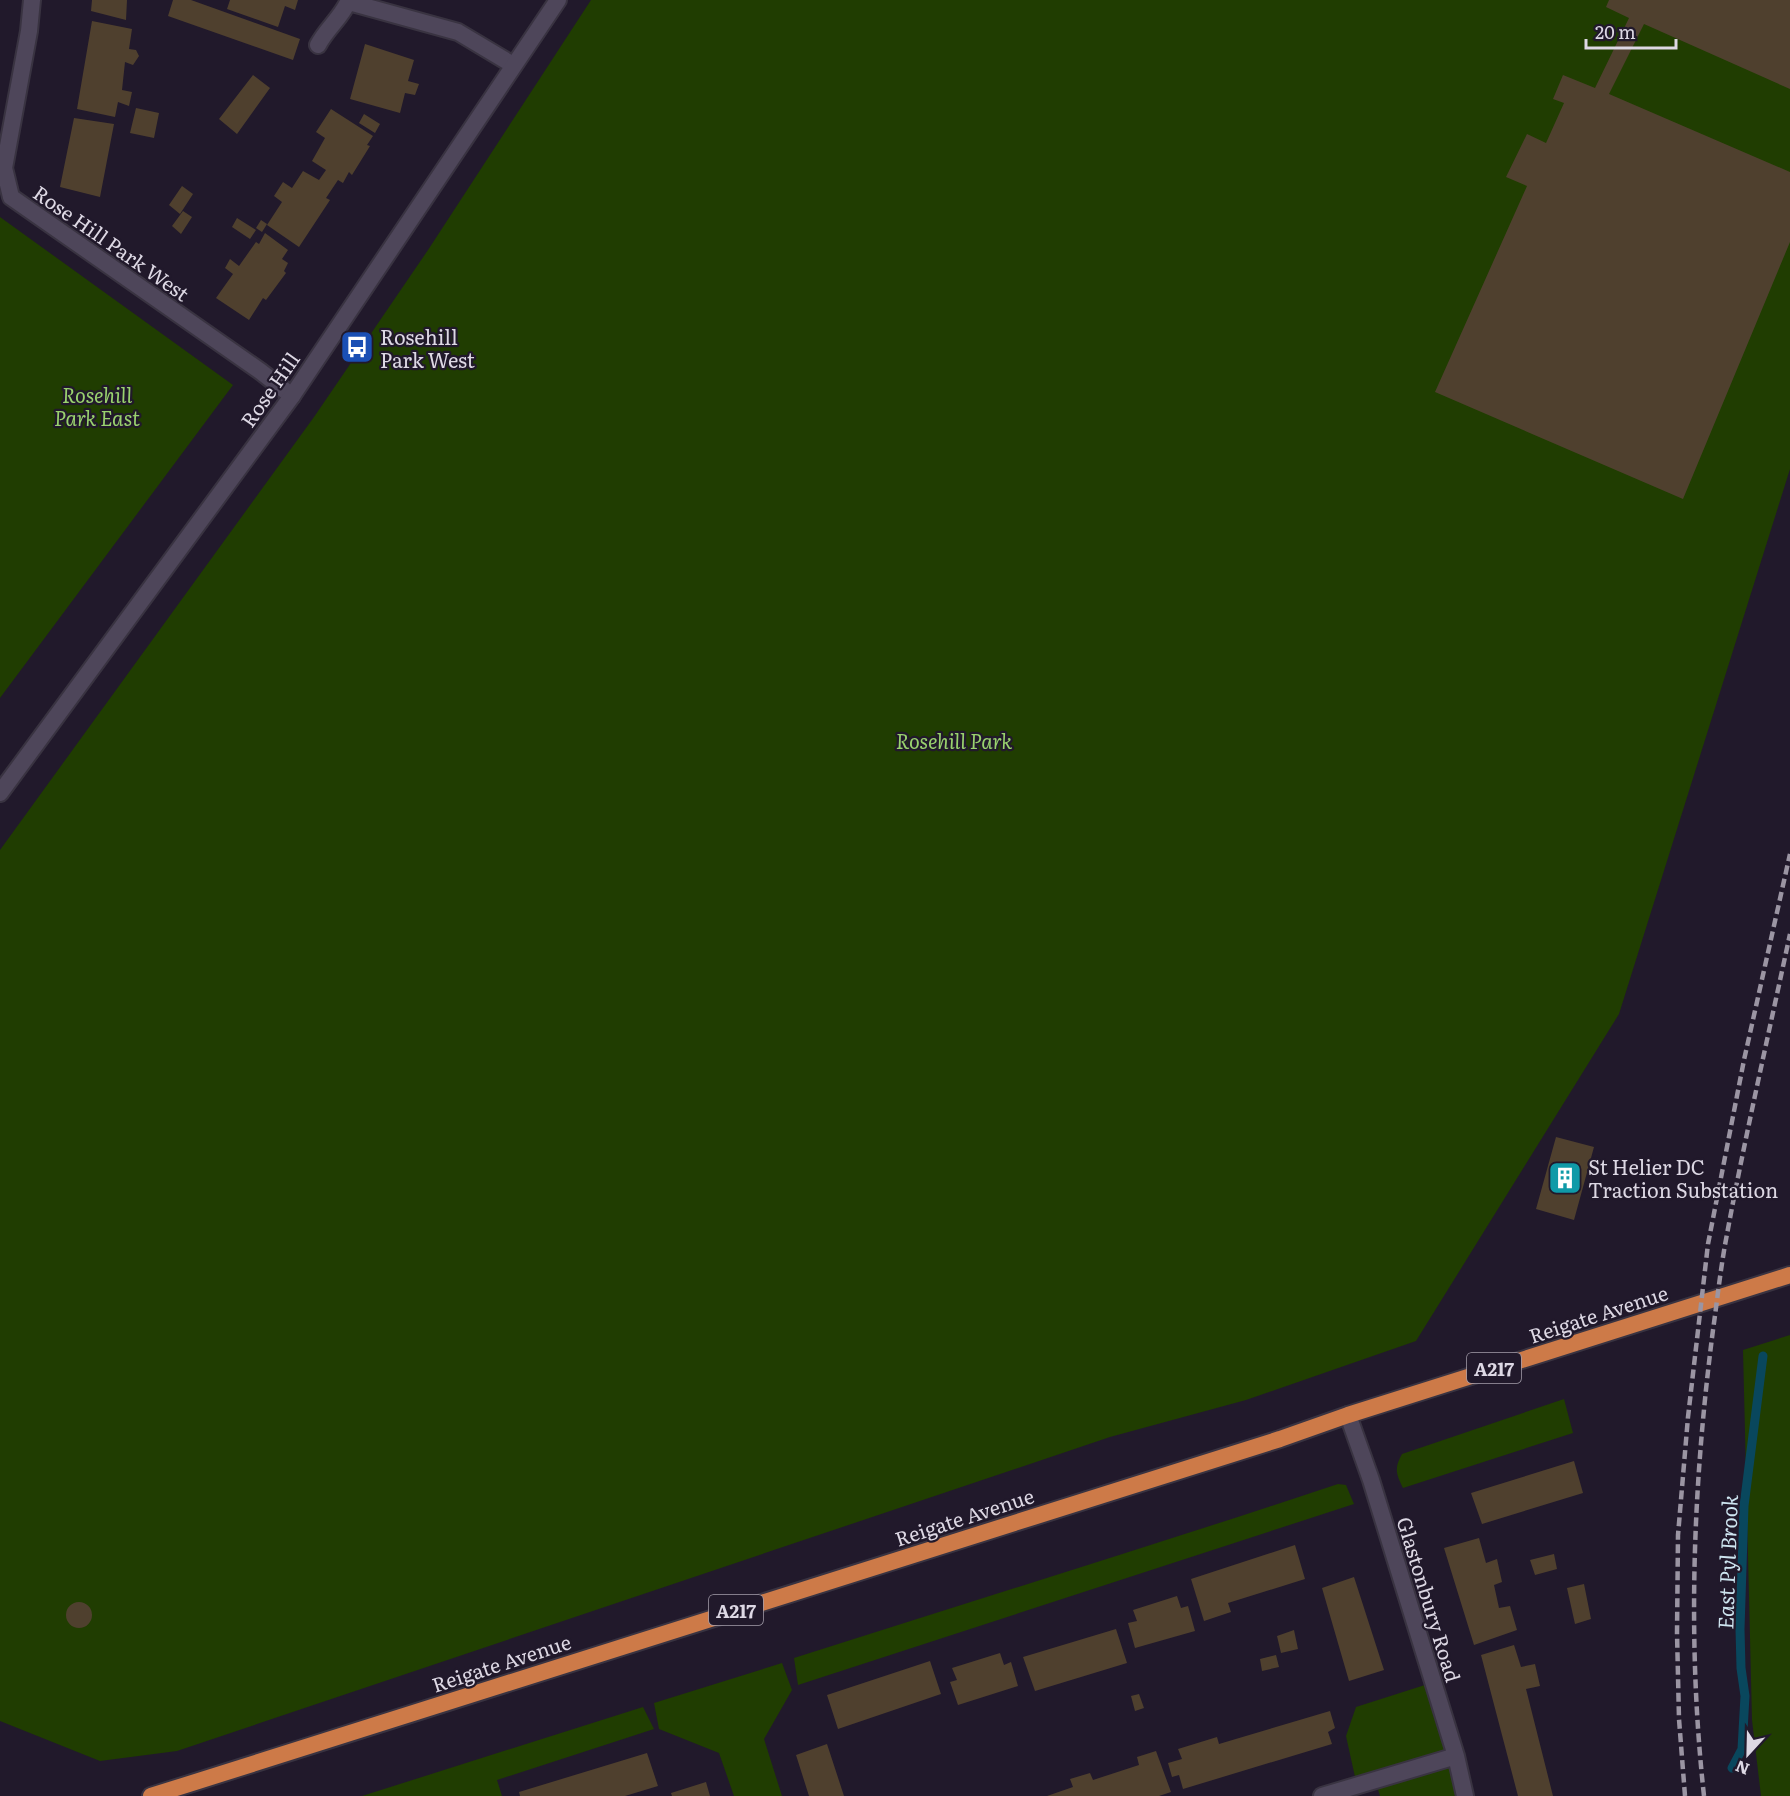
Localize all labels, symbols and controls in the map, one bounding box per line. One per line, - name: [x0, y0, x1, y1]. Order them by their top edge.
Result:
- scale bar: [1586, 12, 1676, 50]
- text: 20 m: [1595, 18, 1636, 45]
- street label: Rose Hill Park West: [28, 177, 196, 307]
- place label: Rosehill Park West: [380, 321, 475, 374]
- bus stop icon: Rosehill Park West: [339, 329, 375, 365]
- street label: Rose Hill: [232, 345, 306, 433]
- park label: Rosehill Park East: [54, 379, 140, 432]
- park label: Rosehill Park: [896, 725, 1012, 755]
- place label: St Helier DC Traction Substation: [1588, 1151, 1778, 1204]
- building icon: St Helier DC Traction Substation: [1547, 1160, 1583, 1196]
- street label: Reigate Avenue: [1525, 1276, 1671, 1350]
- road number: A217: [1467, 1353, 1521, 1383]
- street label: Reigate Avenue: [891, 1479, 1037, 1553]
- water label: East Pyl Brook: [1708, 1494, 1744, 1630]
- street label: Glastonbury Road: [1391, 1513, 1469, 1685]
- road number: A217: [709, 1595, 763, 1625]
- street label: Reigate Avenue: [428, 1625, 574, 1699]
- north arrow: [1718, 1724, 1778, 1784]
- text: N: [1731, 1755, 1753, 1782]

